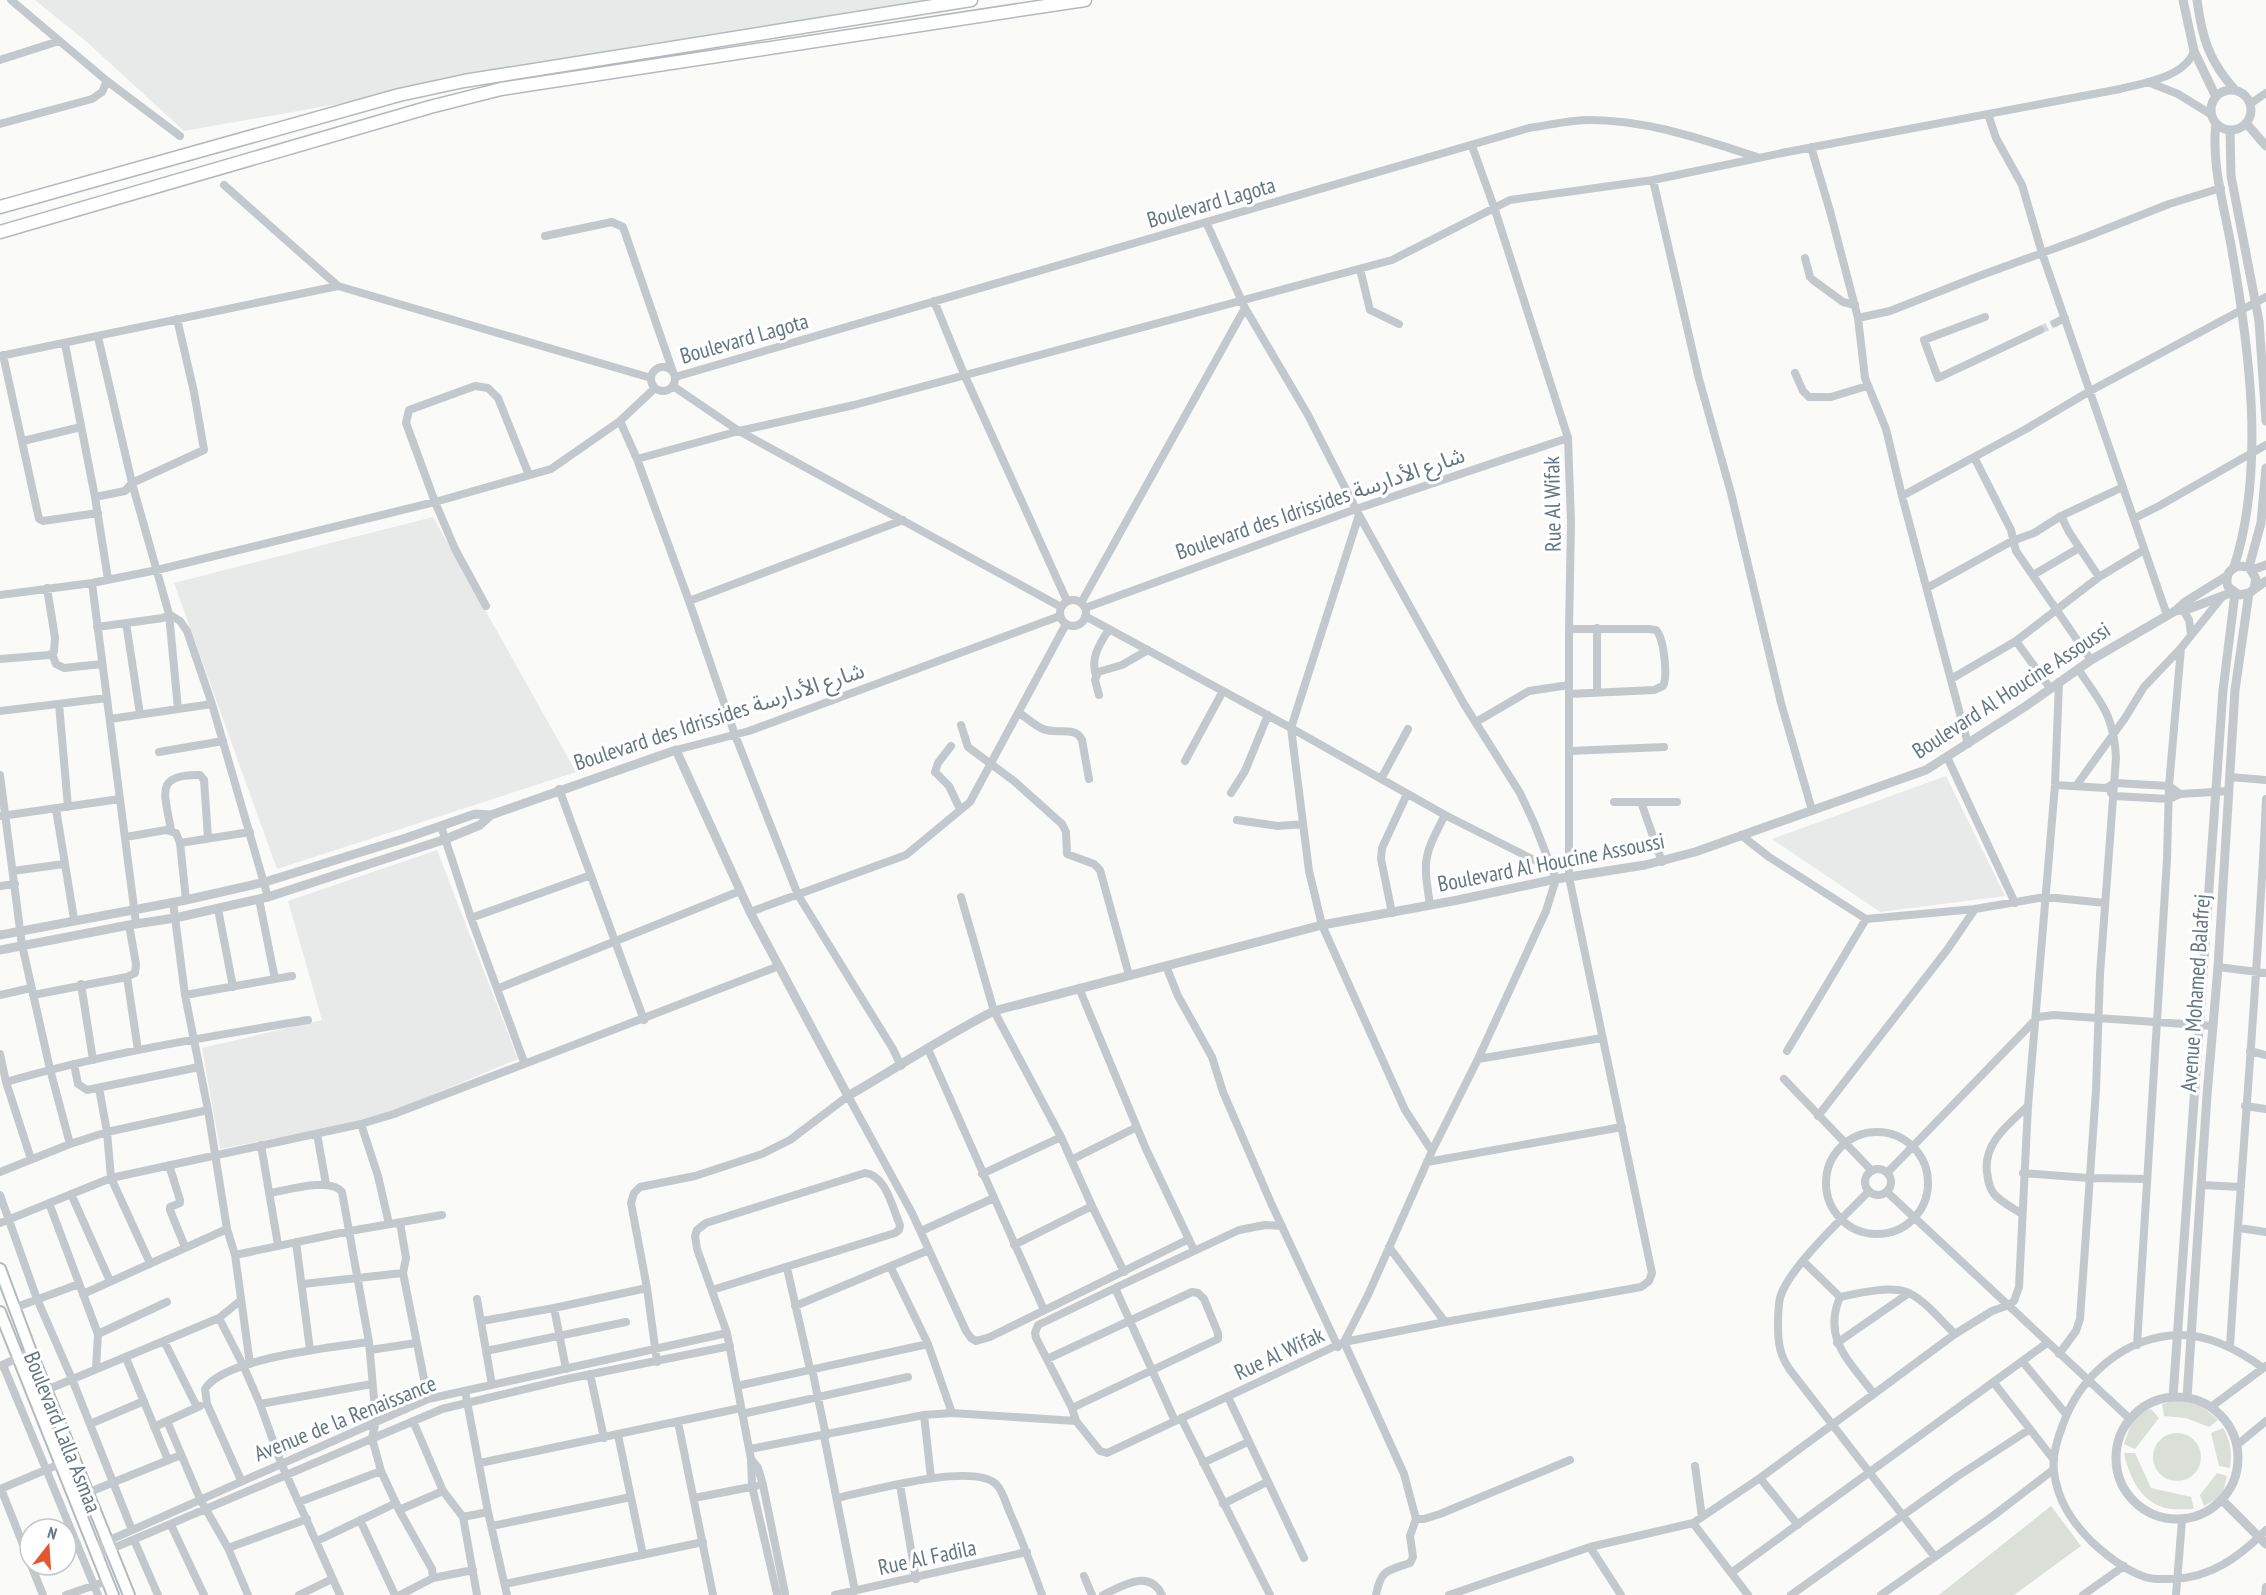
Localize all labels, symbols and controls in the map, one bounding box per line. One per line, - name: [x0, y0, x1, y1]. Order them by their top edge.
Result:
- street label: Boulevard Lagota: [1144, 170, 1278, 234]
- street label: Boulevard Lagota: [677, 306, 811, 370]
- street label: Boulevard des Idrissides شارع الأدارسة: [1172, 440, 1469, 569]
- street label: Rue Al Wifak: [1537, 455, 1567, 552]
- street label: Boulevard Al Houcine Assoussi: [1907, 615, 2115, 765]
- street label: Boulevard des Idrissides شارع الأدارسة: [570, 656, 869, 779]
- street label: Boulevard Al Houcine Assoussi: [1435, 826, 1667, 898]
- street label: Avenue Mohamed Balafrej: [2174, 893, 2216, 1093]
- street label: Rue Al Wifak: [1230, 1320, 1329, 1386]
- street label: Boulevard Lalla Asmaa: [18, 1347, 108, 1517]
- street label: Avenue de la Renaissance: [250, 1369, 440, 1467]
- north arrow: [18, 1517, 78, 1577]
- text: N: [45, 1522, 59, 1543]
- street label: Rue Al Fadila: [875, 1533, 979, 1581]

